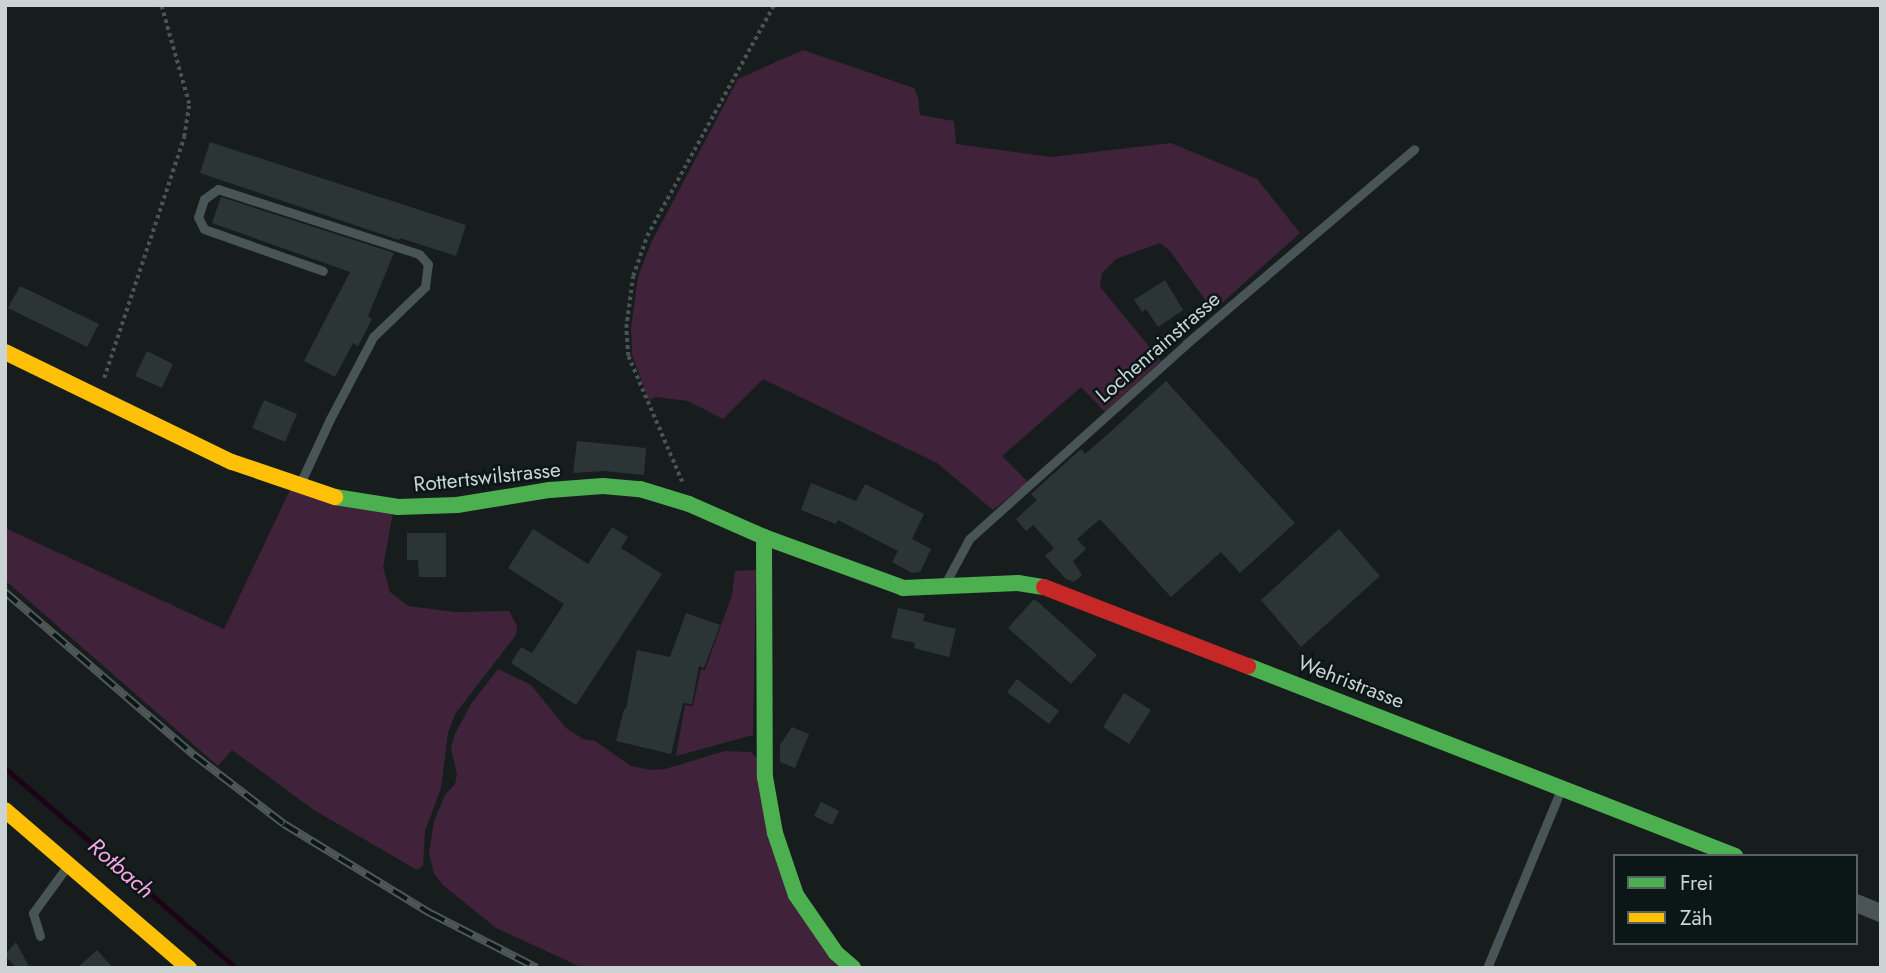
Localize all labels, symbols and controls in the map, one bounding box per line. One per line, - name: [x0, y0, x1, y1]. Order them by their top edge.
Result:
- street label: Lochenrainstrasse: [1091, 286, 1225, 408]
- street label: Rottertswilstrasse: [412, 457, 562, 497]
- street label: Wehristrasse: [1294, 650, 1408, 714]
- water label: Rotbach: [83, 832, 159, 904]
- legend: [1613, 854, 1858, 945]
- text: Frei: [1680, 868, 1713, 898]
- text: Zäh: [1680, 903, 1713, 933]

